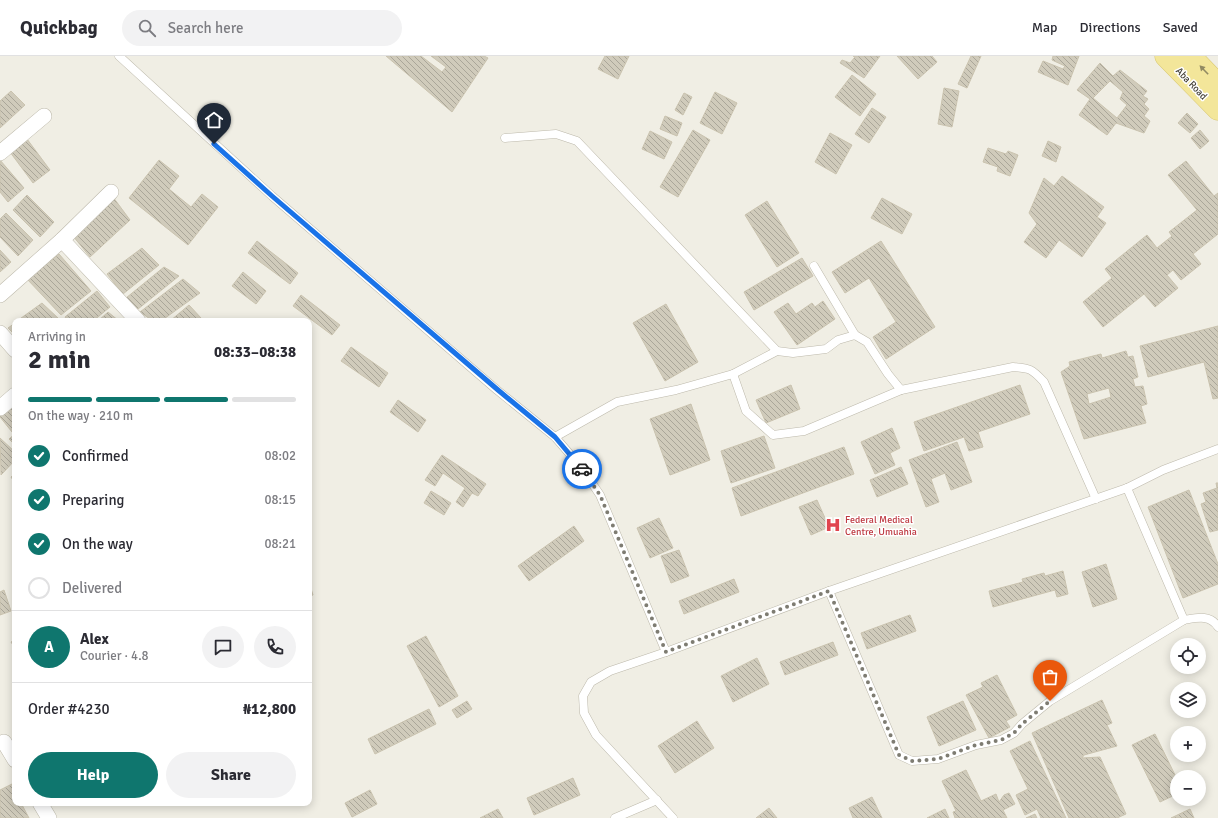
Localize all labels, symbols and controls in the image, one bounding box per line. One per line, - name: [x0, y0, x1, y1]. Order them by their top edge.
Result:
- search box: [122, 10, 402, 46]
- text: Quickbag: [20, 16, 98, 40]
- icon: search: [136, 17, 158, 39]
- text: Search here: [168, 19, 243, 37]
- text: Map: [1032, 19, 1058, 36]
- text: Directions: [1080, 19, 1141, 36]
- text: Saved: [1163, 19, 1198, 36]
- street label: Aba Road: [1173, 65, 1210, 102]
- one-way arrow: [1199, 65, 1209, 75]
- pin: [197, 103, 231, 144]
- icon: home: [203, 109, 225, 131]
- text: Arriving in: [28, 329, 86, 345]
- text: 08:33–08:38: [214, 343, 296, 361]
- text: 2 min: [28, 344, 91, 376]
- text: On the way · 210 m: [28, 408, 133, 424]
- icon: check: [28, 445, 50, 467]
- text: Confirmed: [62, 447, 129, 465]
- text: 08:02: [264, 448, 296, 464]
- courier: [562, 449, 602, 489]
- icon: car: [571, 458, 593, 480]
- icon: check: [28, 489, 50, 511]
- text: Preparing: [62, 491, 125, 509]
- text: 08:15: [264, 492, 296, 508]
- place label: Federal Medical Centre, Umuahia: [845, 514, 917, 538]
- hospital icon: Federal Medical Centre, Umuahia: [824, 516, 842, 534]
- icon: check: [28, 533, 50, 555]
- text: On the way: [62, 535, 133, 553]
- text: 08:21: [264, 536, 296, 552]
- text: Delivered: [62, 579, 122, 597]
- button: chat: [202, 626, 244, 668]
- button: phone: [254, 626, 296, 668]
- text: Alex: [80, 630, 109, 648]
- text: A: [44, 638, 54, 656]
- map controls: [1170, 638, 1206, 806]
- button: locate: [1170, 638, 1206, 674]
- text: Courier · 4.8: [80, 648, 149, 664]
- pin: [1033, 660, 1067, 701]
- icon: bag: [1039, 666, 1061, 688]
- button: layers: [1170, 682, 1206, 718]
- text: Order #4230: [28, 700, 110, 718]
- text: ₦12,800: [243, 700, 296, 718]
- button: +: [1170, 726, 1206, 762]
- button: Help: [28, 752, 158, 798]
- button: Share: [166, 752, 296, 798]
- button: −: [1170, 770, 1206, 806]

